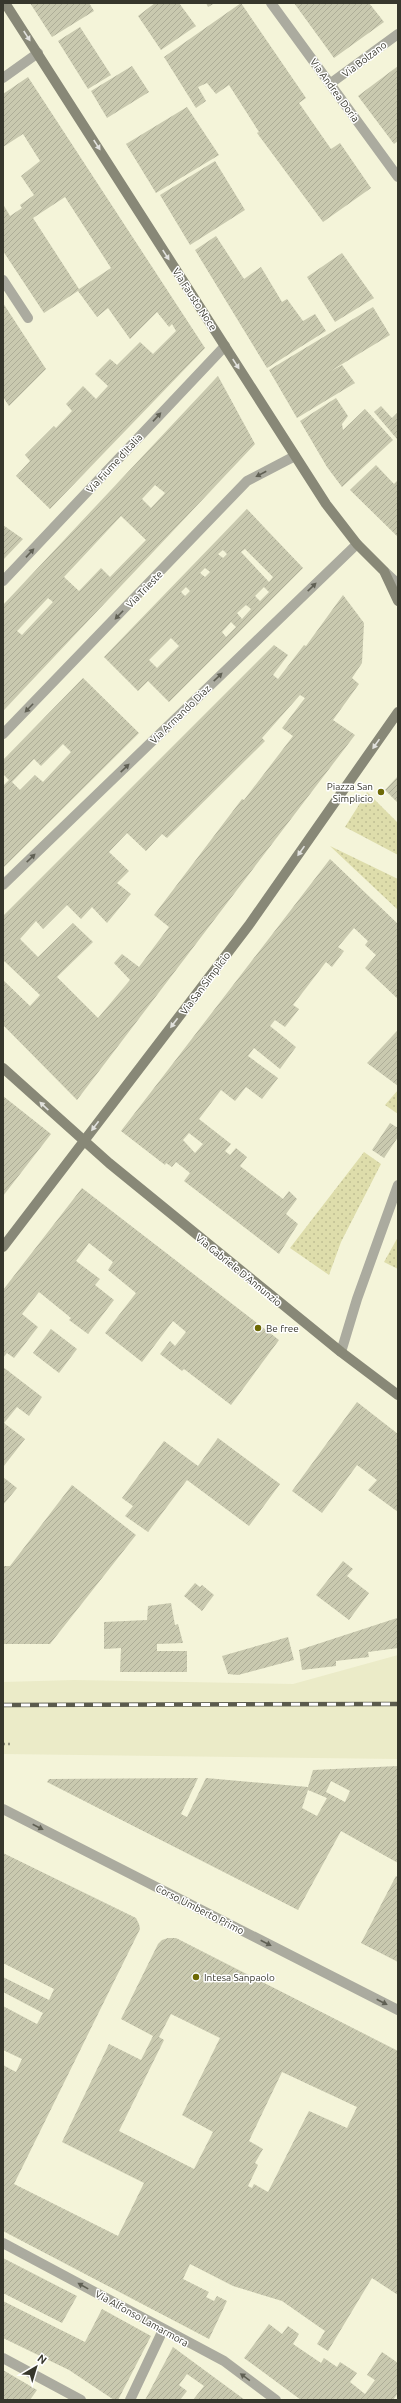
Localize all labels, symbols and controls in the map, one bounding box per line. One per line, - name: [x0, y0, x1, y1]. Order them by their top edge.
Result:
- one-way arrow: [23, 30, 30, 42]
- street label: Via Bolzano: [340, 39, 389, 80]
- street label: Via Andrea Doria: [308, 56, 361, 124]
- one-way arrow: [93, 139, 100, 151]
- one-way arrow: [163, 249, 170, 261]
- street label: Via Fausto Noce: [170, 266, 219, 332]
- one-way arrow: [233, 359, 240, 370]
- one-way arrow: [153, 412, 162, 422]
- street label: Via Fiume d'Italia: [84, 432, 144, 495]
- one-way arrow: [255, 471, 266, 478]
- one-way arrow: [25, 548, 35, 558]
- street label: Via Trieste: [124, 569, 165, 610]
- one-way arrow: [307, 582, 317, 592]
- one-way arrow: [115, 610, 124, 619]
- one-way arrow: [213, 672, 223, 682]
- street label: Via Armando Diaz: [148, 683, 213, 746]
- one-way arrow: [24, 703, 33, 713]
- one-way arrow: [372, 739, 380, 749]
- one-way arrow: [120, 763, 130, 772]
- place label: Piazza San Simplicio: [327, 781, 373, 804]
- marker: Piazza San Simplicio: [376, 787, 386, 797]
- one-way arrow: [297, 845, 305, 856]
- one-way arrow: [26, 853, 36, 863]
- street label: Via San Simplicio: [178, 950, 232, 1017]
- one-way arrow: [170, 1017, 178, 1028]
- one-way arrow: [39, 1101, 49, 1111]
- one-way arrow: [91, 1120, 99, 1131]
- street label: Via Gabriele D'Annunzio: [194, 1232, 284, 1308]
- marker: Be free: [253, 1323, 263, 1333]
- place label: Be free: [266, 1323, 299, 1334]
- one-way arrow: [32, 1823, 44, 1830]
- street label: Corso Umberto Primo: [154, 1882, 246, 1937]
- one-way arrow: [260, 1940, 272, 1946]
- marker: Intesa Sanpaolo: [191, 1972, 201, 1982]
- place label: Intesa Sanpaolo: [204, 1972, 275, 1983]
- one-way arrow: [376, 1998, 388, 2005]
- one-way arrow: [77, 2282, 89, 2289]
- street label: Via Alfonso Lamarmora: [93, 2288, 190, 2349]
- north arrow: [16, 2347, 56, 2387]
- text: N: [35, 2352, 49, 2366]
- one-way arrow: [239, 2373, 250, 2381]

